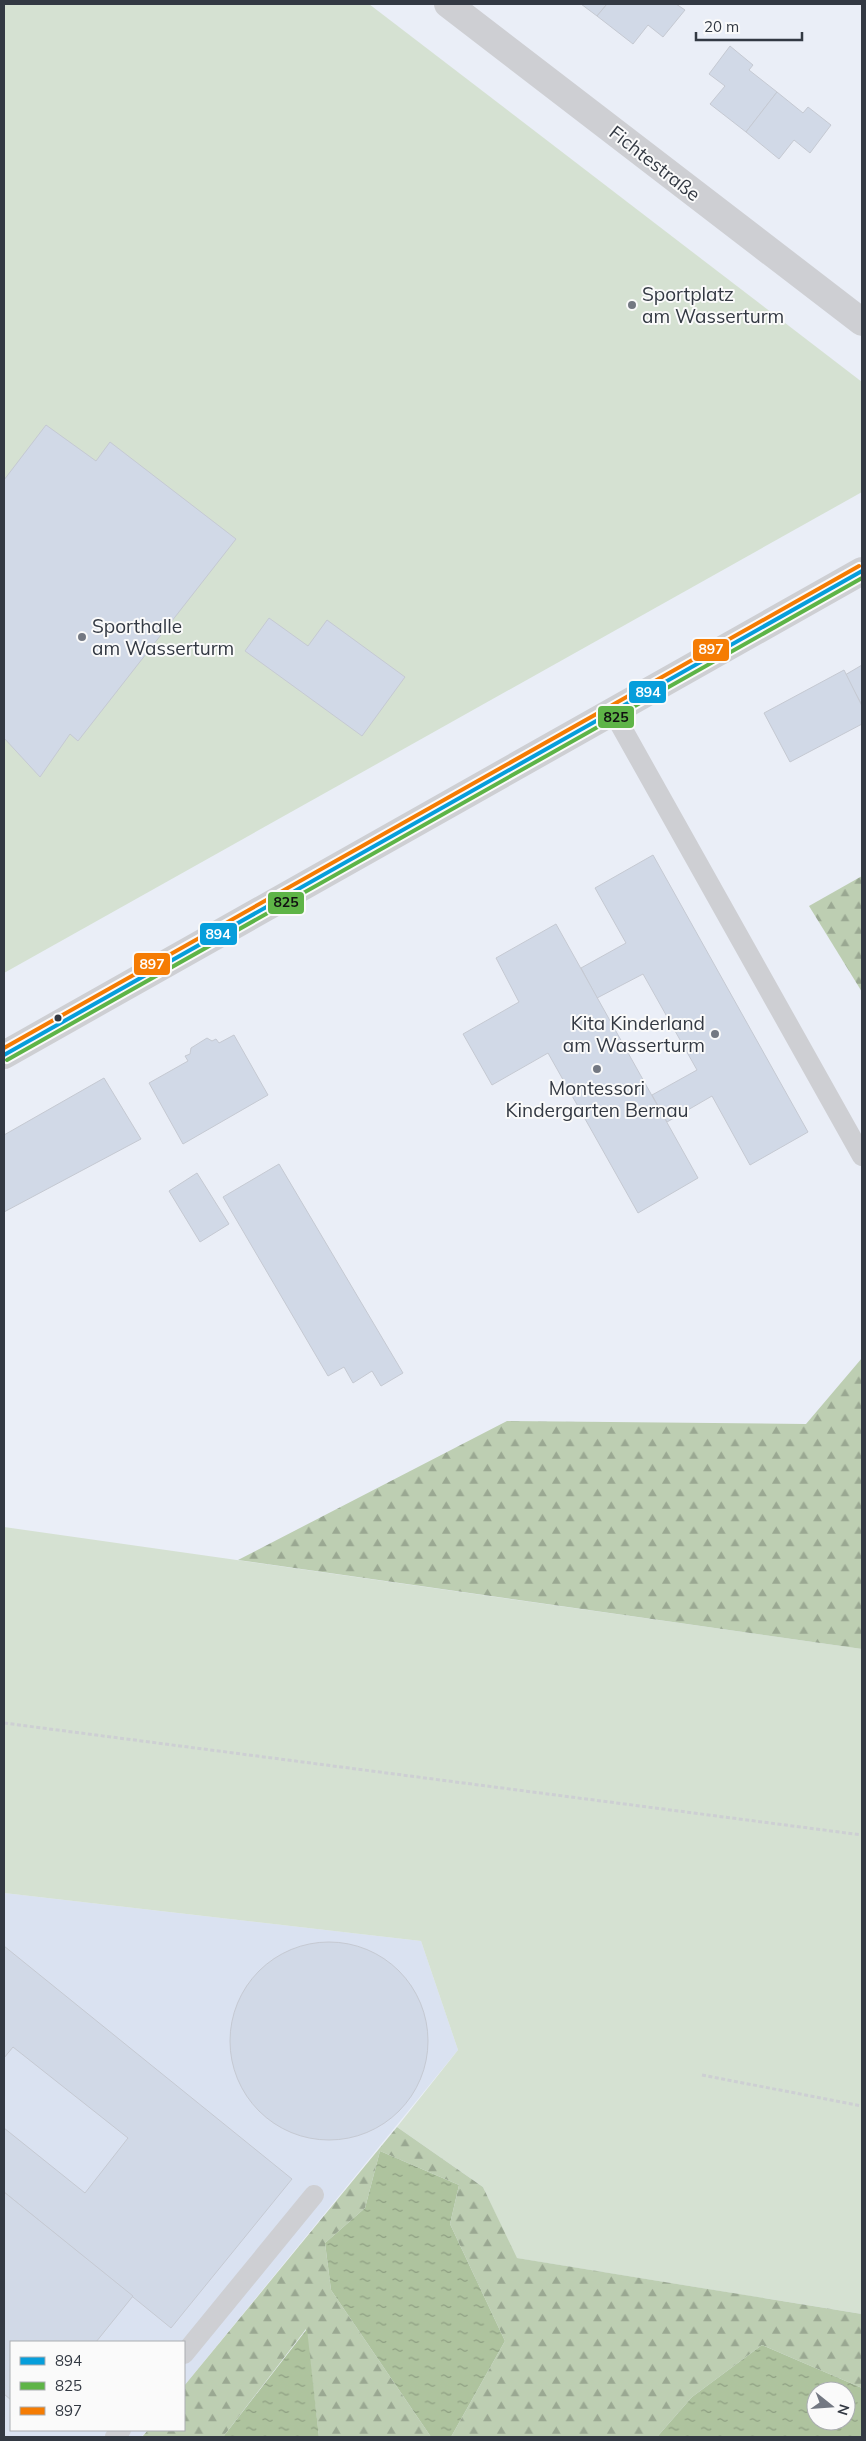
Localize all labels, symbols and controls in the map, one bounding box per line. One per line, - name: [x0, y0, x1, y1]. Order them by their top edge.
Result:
- scale bar: [696, 10, 802, 42]
- text: 20 m: [704, 17, 739, 36]
- street label: Fichtestraße: [605, 120, 705, 206]
- place label: Sportplatz am Wasserturm: [642, 282, 784, 328]
- marker: Sportplatz am Wasserturm: [626, 299, 638, 311]
- place label: Sporthalle am Wasserturm: [92, 614, 234, 660]
- marker: Sporthalle am Wasserturm: [76, 631, 88, 643]
- line badge: 897: [692, 638, 730, 662]
- text: 897: [698, 640, 724, 658]
- line badge: 894: [628, 680, 667, 704]
- text: 894: [635, 683, 661, 701]
- line badge: 825: [597, 705, 635, 729]
- text: 825: [603, 708, 629, 726]
- line badge: 825: [267, 891, 305, 915]
- text: 825: [273, 893, 299, 911]
- line badge: 894: [199, 922, 238, 946]
- text: 894: [205, 925, 231, 943]
- line badge: 897: [133, 952, 171, 976]
- text: 897: [139, 955, 165, 973]
- place label: Kita Kinderland am Wasserturm: [563, 1011, 705, 1057]
- unlabelled marker: [53, 1013, 63, 1023]
- marker: Kita Kinderland am Wasserturm: [709, 1028, 721, 1040]
- marker: Montessori Kindergarten Bernau: [591, 1063, 603, 1075]
- place label: Montessori Kindergarten Bernau: [505, 1076, 689, 1122]
- legend: [10, 2341, 185, 2431]
- text: 894: [55, 2351, 82, 2370]
- text: 825: [55, 2376, 82, 2395]
- north arrow: [806, 2381, 856, 2431]
- text: 897: [55, 2401, 82, 2420]
- text: N: [833, 2402, 854, 2417]

